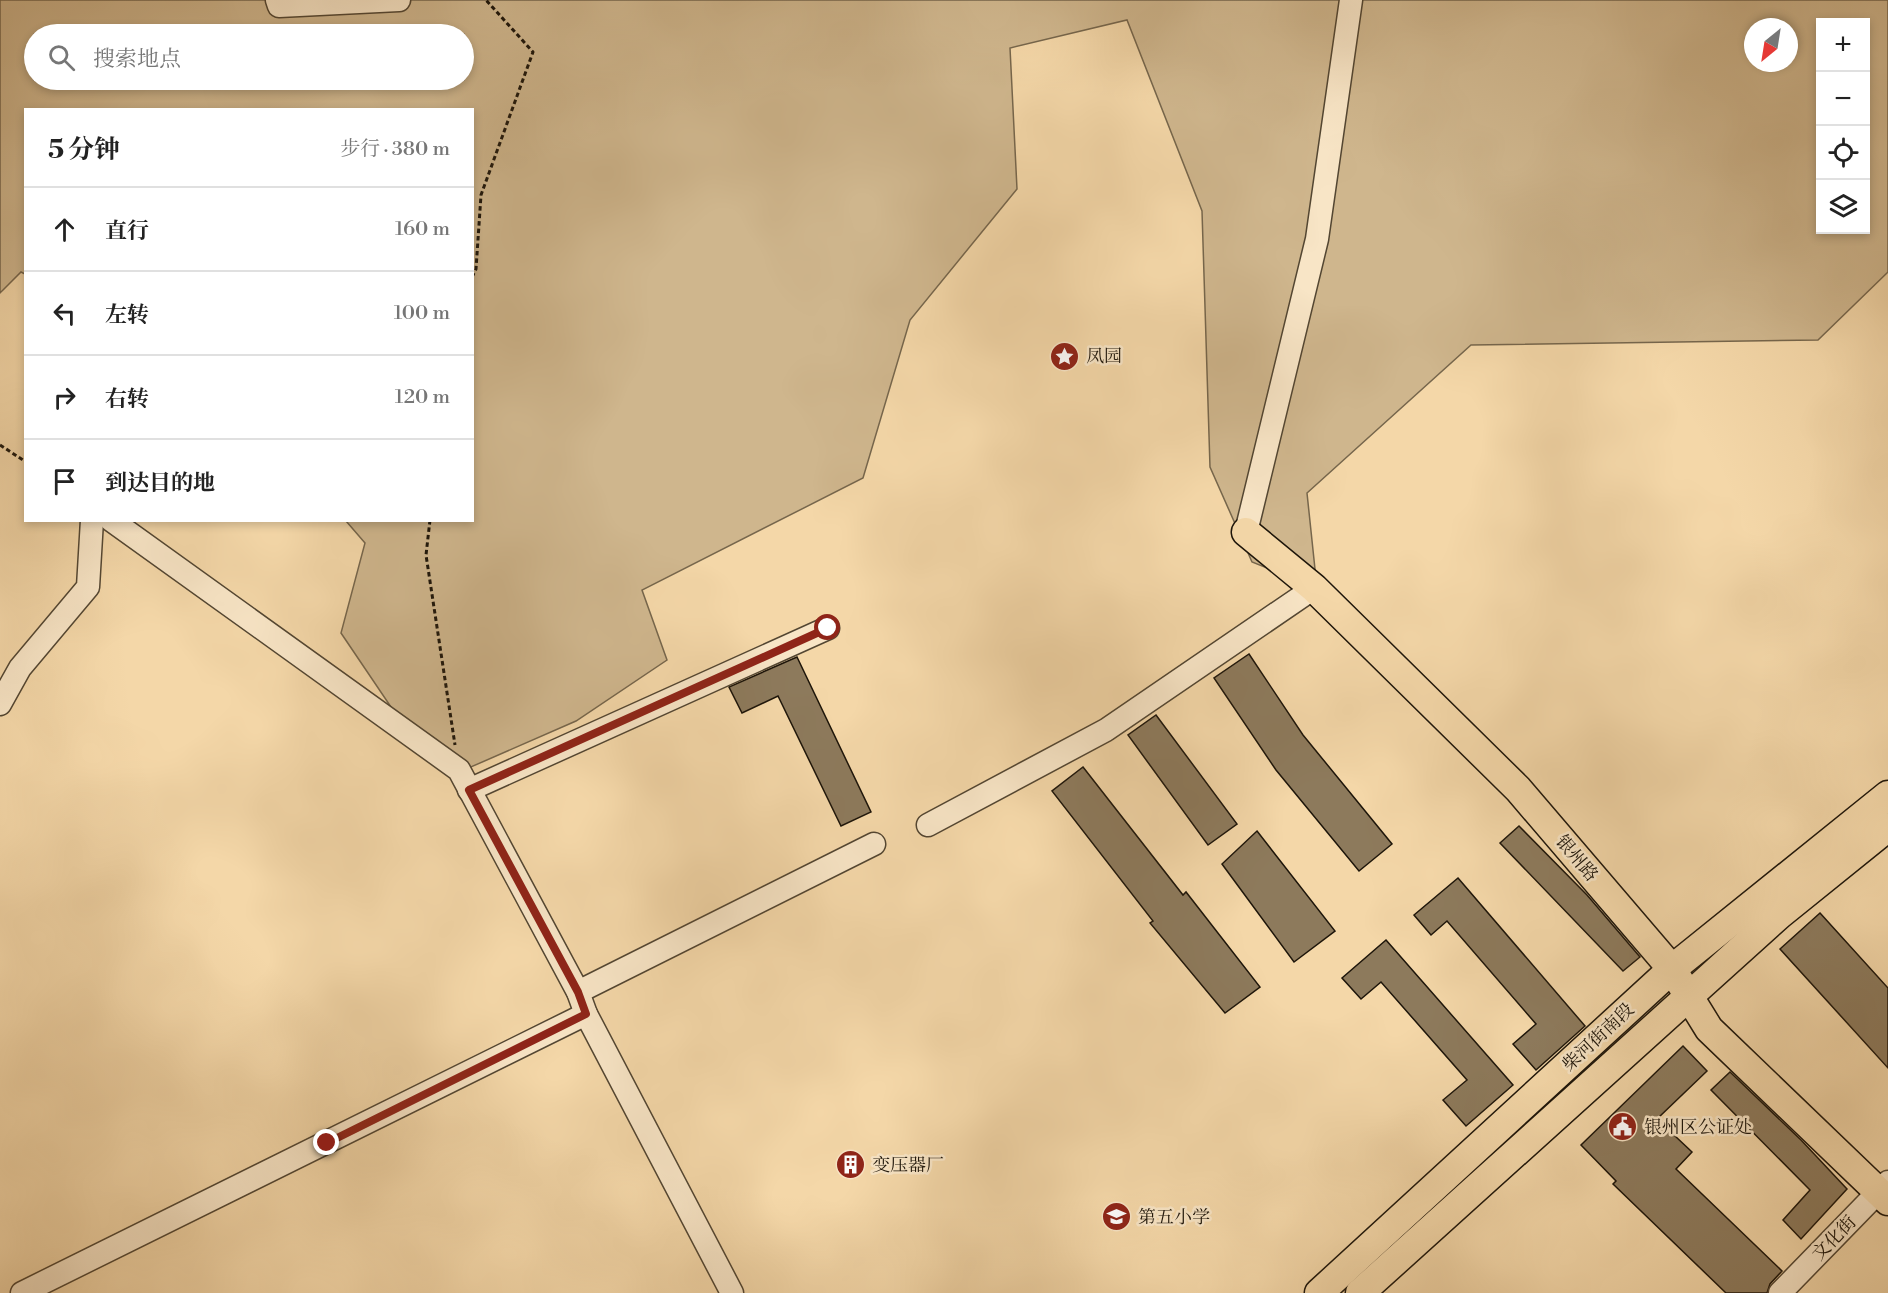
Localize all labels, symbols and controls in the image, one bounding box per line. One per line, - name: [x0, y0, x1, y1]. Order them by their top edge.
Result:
- north arrow: [1744, 18, 1798, 72]
- map controls: [1816, 18, 1870, 234]
- button: +: [1816, 18, 1870, 72]
- search box: [24, 24, 474, 90]
- icon: search: [45, 41, 78, 74]
- text: 搜索地点: [93, 46, 181, 73]
- button: −: [1816, 72, 1870, 126]
- button: locate: [1816, 126, 1870, 180]
- text: 5 分钟: [48, 134, 120, 166]
- text: 步行 · 380 m: [340, 137, 450, 162]
- button: layers: [1816, 180, 1870, 234]
- icon: ahead: [48, 213, 81, 246]
- text: 160 m: [395, 217, 450, 242]
- text: 直行: [105, 218, 149, 245]
- icon: left: [48, 297, 81, 330]
- text: 100 m: [394, 301, 450, 326]
- text: 左转: [105, 302, 149, 329]
- place icon: 凤园: [1049, 340, 1081, 372]
- place label: 凤园: [1086, 345, 1122, 368]
- icon: right: [48, 381, 81, 414]
- text: 120 m: [395, 385, 450, 410]
- text: 右转: [105, 386, 149, 413]
- icon: arrive: [48, 465, 81, 498]
- text: 到达目的地: [105, 470, 215, 497]
- route start: [814, 614, 840, 640]
- street label: 银州路: [1550, 830, 1603, 886]
- street label: 柴河街南段: [1558, 998, 1639, 1076]
- public building icon: 银州区公证处: [1607, 1111, 1639, 1143]
- place label: 银州区公证处: [1644, 1116, 1752, 1139]
- route end: [313, 1129, 339, 1155]
- building icon: 变压器厂: [835, 1149, 867, 1181]
- place label: 变压器厂: [872, 1154, 944, 1177]
- school or university icon: 第五小学: [1101, 1201, 1133, 1233]
- place label: 第五小学: [1138, 1206, 1210, 1229]
- street label: 文化街: [1807, 1211, 1861, 1266]

